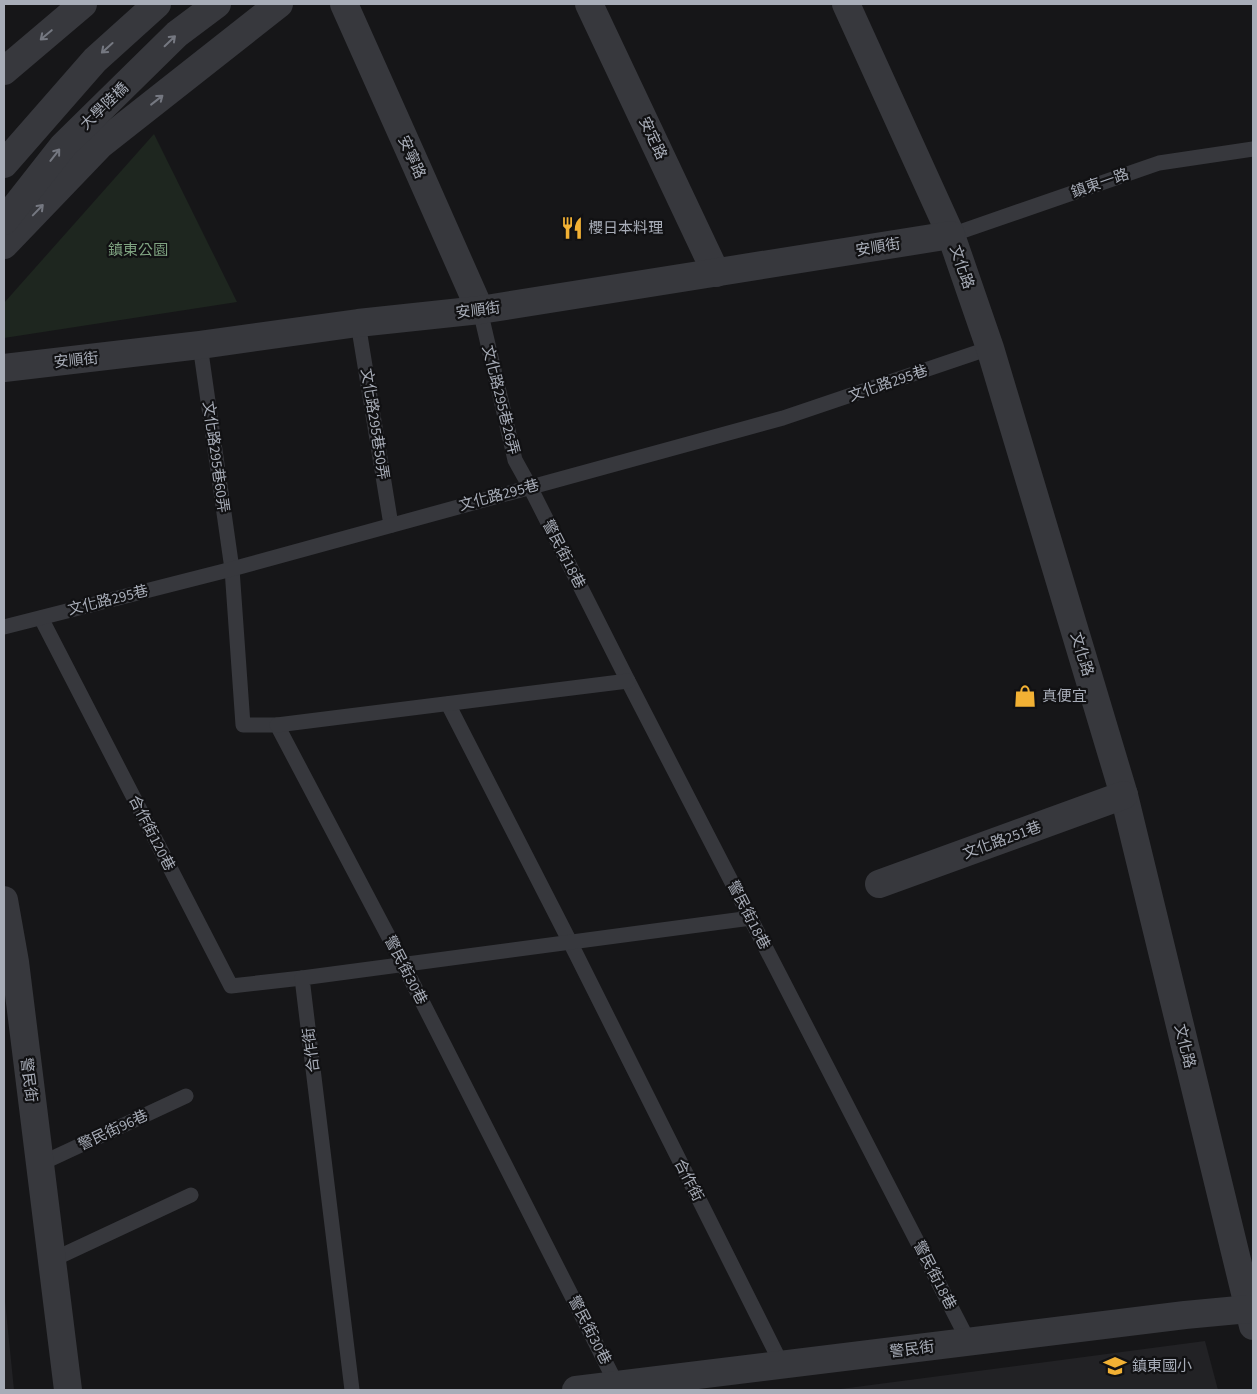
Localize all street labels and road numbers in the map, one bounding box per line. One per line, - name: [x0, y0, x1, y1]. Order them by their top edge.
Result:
- street label: 大學陸橋: [75, 78, 133, 135]
- street label: 安定路: [634, 113, 672, 163]
- street label: 安寧路: [393, 132, 430, 182]
- street label: 鎮東一路: [1068, 164, 1132, 203]
- street label: 安順街: [854, 234, 902, 261]
- street label: 文化路: [944, 242, 979, 292]
- street label: 安順街: [454, 297, 502, 324]
- street label: 文化路295巷26弄: [477, 343, 524, 457]
- street label: 安順街: [53, 348, 100, 373]
- street label: 文化路295巷: [846, 360, 931, 407]
- street label: 文化路295巷50弄: [355, 367, 394, 481]
- street label: 文化路295巷60弄: [197, 400, 234, 514]
- street label: 文化路295巷: [457, 475, 542, 516]
- street label: 警民街18巷: [537, 516, 590, 592]
- street label: 文化路295巷: [66, 580, 151, 621]
- street label: 文化路: [1065, 630, 1098, 679]
- street label: 合作街120巷: [124, 792, 180, 875]
- street label: 文化路251巷: [960, 817, 1044, 864]
- street label: 警民街18巷: [722, 877, 775, 953]
- street label: 警民街30巷: [379, 932, 432, 1008]
- street label: 文化路: [1169, 1022, 1200, 1071]
- street label: 合作街: [298, 1026, 325, 1074]
- street label: 警民街: [15, 1056, 42, 1104]
- street label: 警民街96巷: [75, 1105, 152, 1156]
- street label: 合作街: [669, 1155, 708, 1205]
- street label: 警民街18巷: [908, 1237, 961, 1313]
- street label: 警民街30巷: [563, 1292, 616, 1368]
- street label: 警民街: [888, 1336, 936, 1363]

